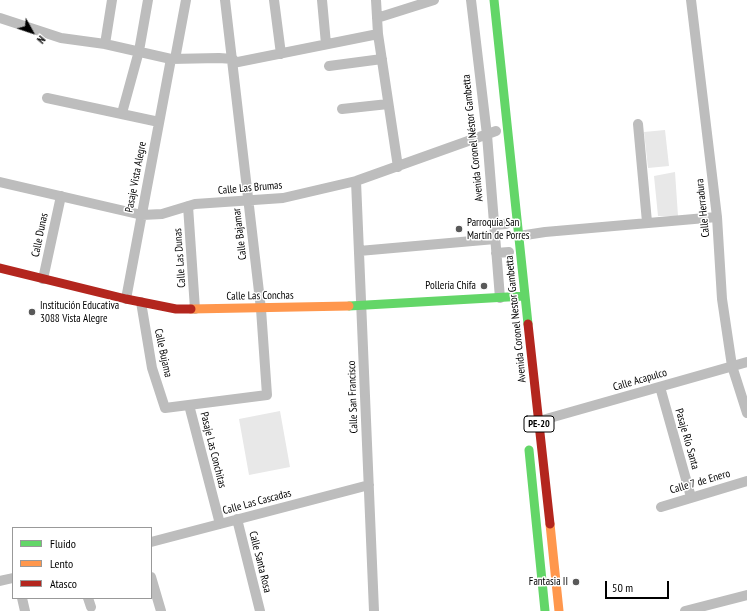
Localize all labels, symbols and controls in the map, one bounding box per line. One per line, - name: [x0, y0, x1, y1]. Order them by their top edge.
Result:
- north arrow: [12, 12, 52, 52]
- text: N: [34, 33, 48, 46]
- street label: Avenida Coronel Néstor Gambetta: [460, 74, 486, 202]
- street label: Pasaje Vista Alegre: [123, 140, 149, 214]
- street label: Calle Herradura: [693, 178, 713, 238]
- street label: Calle Las Brumas: [217, 179, 283, 197]
- street label: Calle Bajamar: [230, 207, 250, 261]
- street label: Calle Dunas: [29, 212, 51, 258]
- place label: Parroquia San Martín de Porres: [467, 216, 530, 242]
- marker: Parroquia San Martín de Porres: [454, 224, 464, 234]
- street label: Calle Las Dunas: [171, 228, 189, 288]
- street label: Avenida Coronel Nestor Gambetta: [503, 255, 529, 383]
- place label: Polleria Chifa: [425, 279, 476, 293]
- marker: Polleria Chifa: [479, 281, 489, 291]
- street label: Calle Las Conchas: [226, 289, 294, 303]
- place label: Institución Educativa 3088 Vista Alegre: [40, 299, 119, 325]
- marker: Institución Educativa 3088 Vista Alegre: [27, 307, 37, 317]
- street label: Calle Bujama: [151, 327, 175, 379]
- street label: Calle San Francisco: [345, 360, 361, 434]
- street label: Calle Acapulco: [612, 366, 668, 394]
- street label: Pasaje Río Santa: [672, 407, 702, 471]
- street label: Pasaje Las Conchitas: [197, 411, 229, 489]
- road number: PE-20: [524, 416, 554, 432]
- street label: Calle 7 de Enero: [668, 467, 732, 497]
- street label: Calle Las Cascadas: [221, 487, 293, 517]
- legend: [12, 527, 152, 599]
- street label: Calle Santa Rosa: [246, 530, 274, 594]
- text: Fluido: [50, 536, 76, 551]
- text: Lento: [50, 556, 73, 571]
- scale bar: [607, 573, 671, 599]
- place label: Fantasia II: [529, 575, 568, 589]
- text: Atasco: [50, 576, 77, 591]
- marker: Fantasia II: [571, 577, 581, 587]
- text: 50 m: [612, 580, 633, 595]

